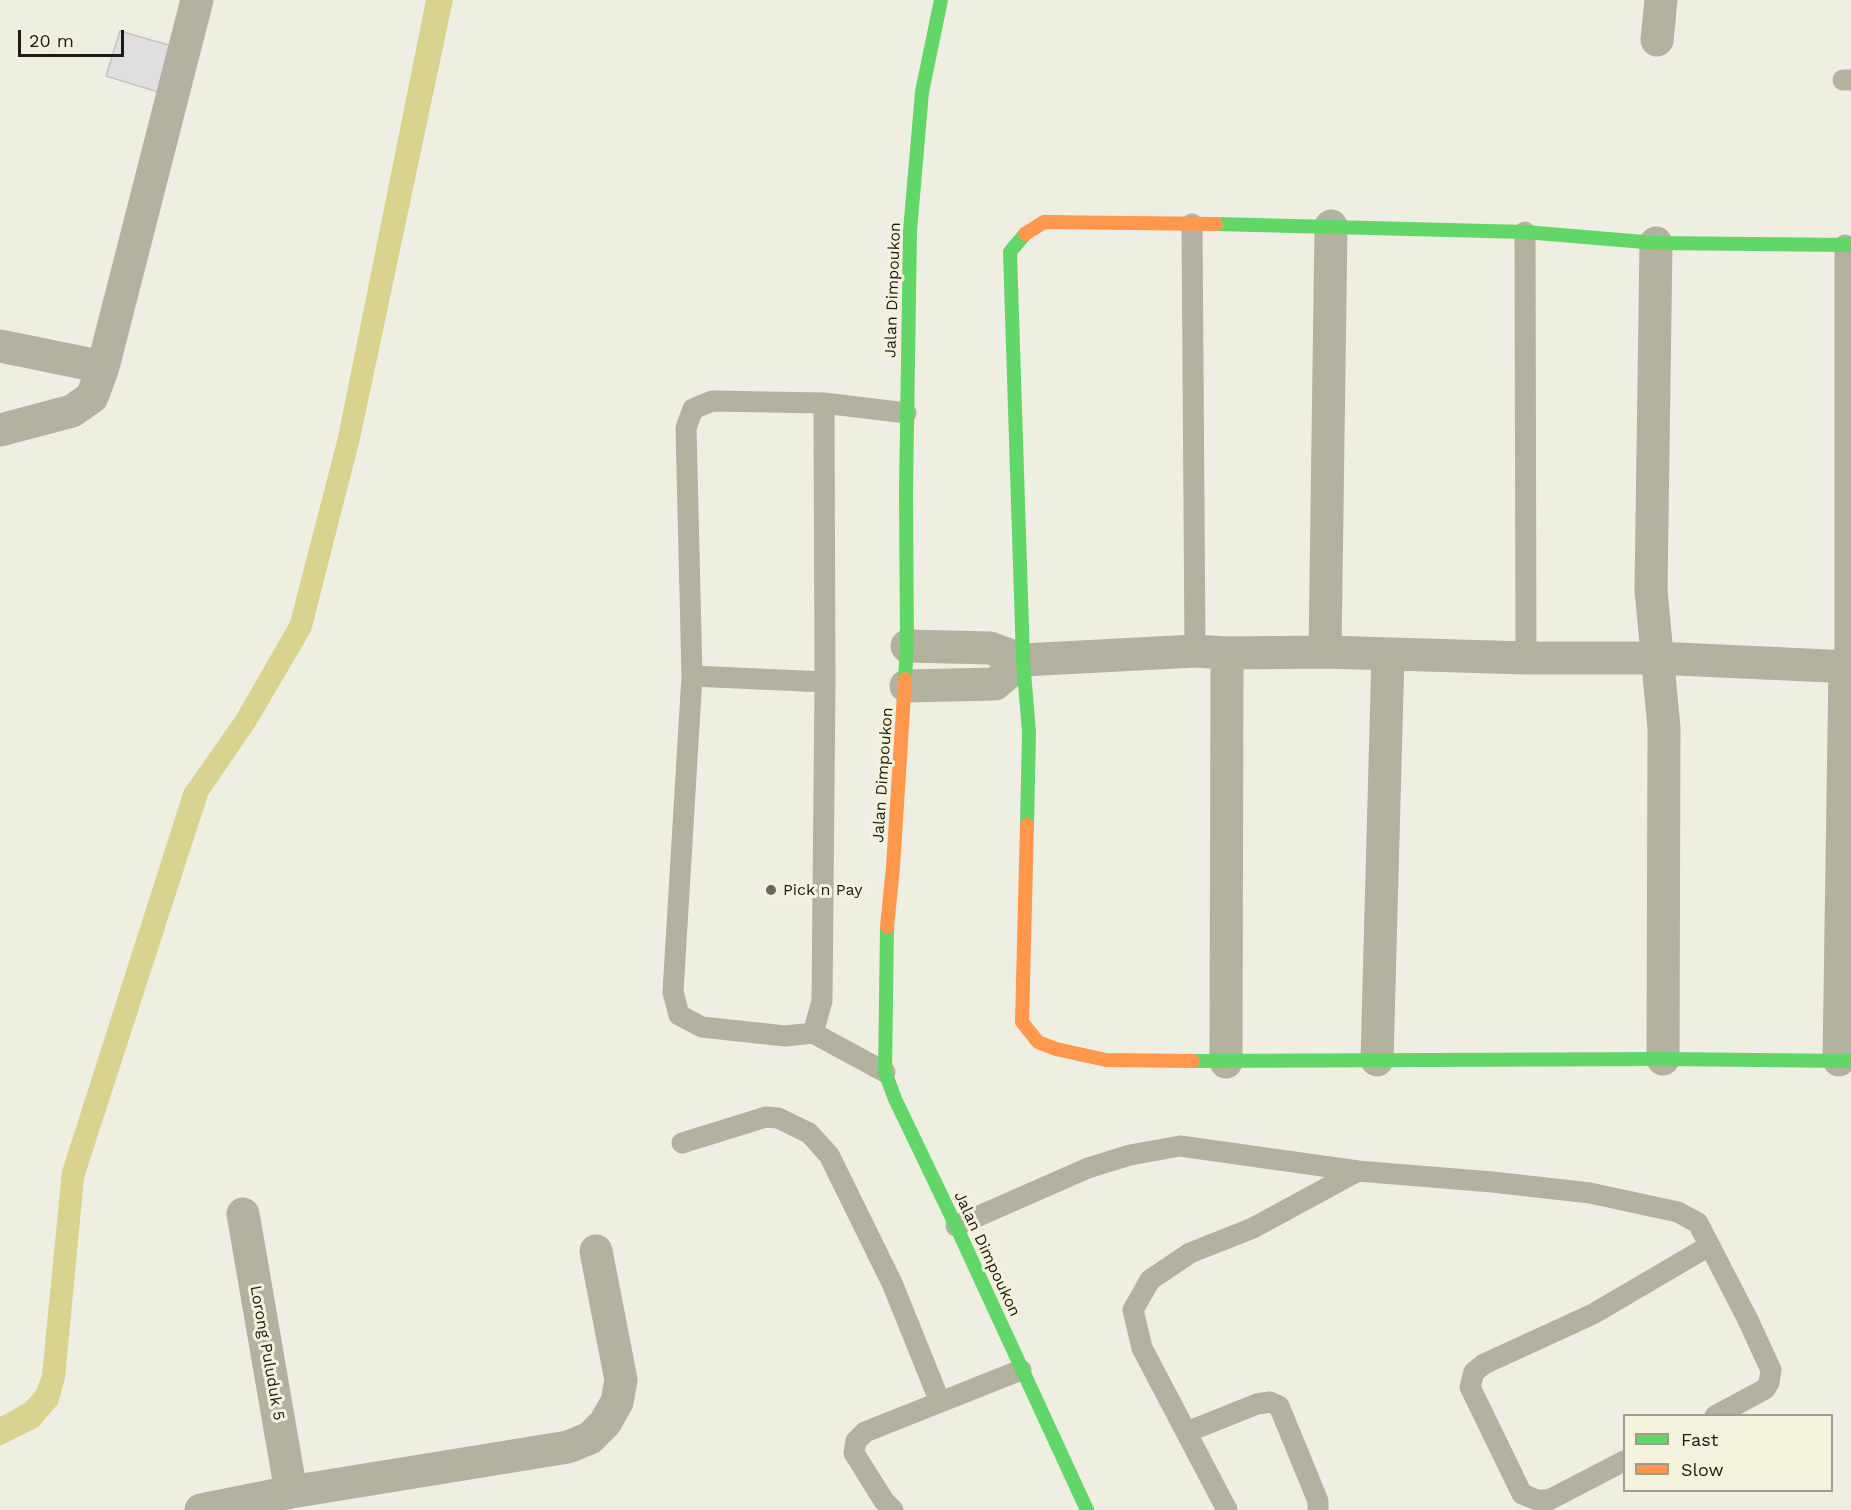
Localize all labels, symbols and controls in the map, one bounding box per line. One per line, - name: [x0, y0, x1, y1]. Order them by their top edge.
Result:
- scale bar: [21, 18, 128, 56]
- text: 20 m: [29, 30, 74, 51]
- street label: Jalan Dimpoukon: [881, 222, 905, 358]
- street label: Jalan Dimpoukon: [869, 707, 897, 843]
- place label: Pick n Pay: [783, 880, 862, 900]
- marker: Pick n Pay: [764, 883, 778, 897]
- street label: Jalan Dimpoukon: [950, 1188, 1024, 1320]
- street label: Lorong Puluduk 5: [246, 1284, 288, 1422]
- legend: [1623, 1414, 1833, 1492]
- text: Fast: [1681, 1429, 1718, 1450]
- text: Slow: [1681, 1459, 1724, 1480]

